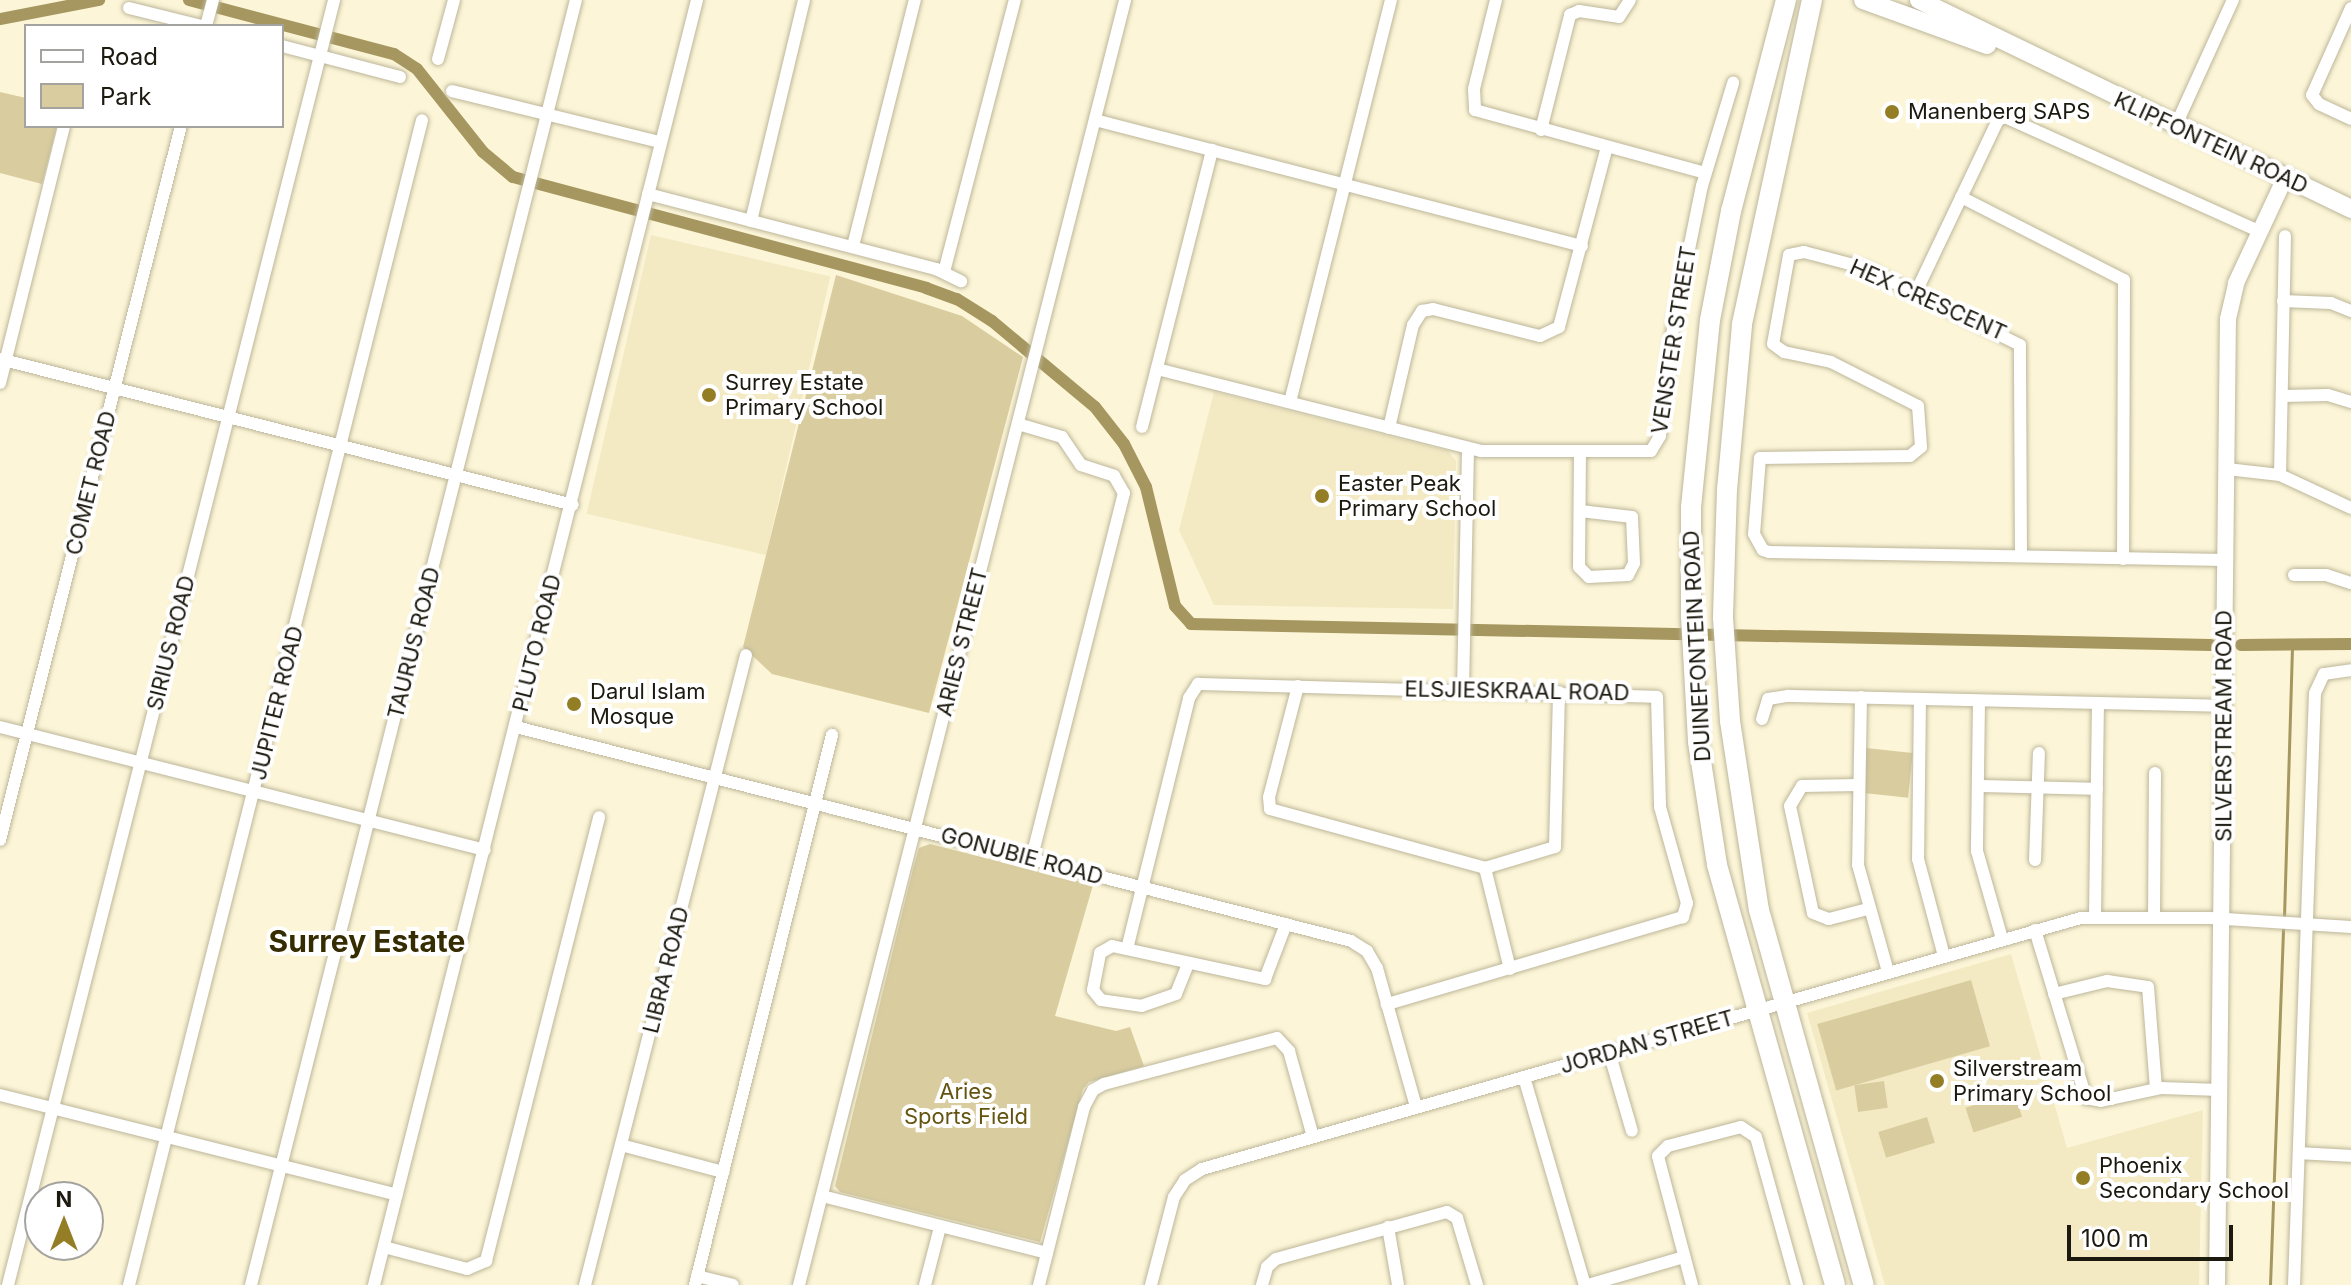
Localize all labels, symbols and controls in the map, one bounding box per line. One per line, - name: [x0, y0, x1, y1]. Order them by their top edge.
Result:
- legend: [24, 24, 284, 128]
- text: Road: [100, 42, 158, 71]
- text: Park: [100, 82, 151, 111]
- street label: KLIPFONTEIN ROAD: [2110, 86, 2312, 200]
- place label: Manenberg SAPS: [1908, 99, 2090, 125]
- marker: Manenberg SAPS: [1883, 103, 1901, 121]
- street label: VENSTER STREET: [1646, 244, 1702, 436]
- street label: HEX CRESCENT: [1846, 254, 2010, 346]
- place label: Surrey Estate Primary School: [725, 369, 883, 420]
- marker: Surrey Estate Primary School: [700, 386, 718, 404]
- street label: COMET ROAD: [60, 408, 122, 558]
- place label: Easter Peak Primary School: [1338, 470, 1496, 522]
- marker: Easter Peak Primary School: [1313, 487, 1331, 505]
- street label: DUINEFONTEIN ROAD: [1678, 530, 1716, 762]
- street label: TAURUS ROAD: [382, 564, 446, 722]
- street label: ARIES STREET: [931, 565, 993, 719]
- street label: PLUTO ROAD: [507, 572, 567, 714]
- street label: SIRIUS ROAD: [141, 573, 201, 713]
- street label: SILVERSTREAM ROAD: [2211, 610, 2237, 842]
- street label: JUPITER ROAD: [245, 623, 309, 783]
- street label: ELSJIESKRAAL ROAD: [1404, 676, 1630, 706]
- place label: Darul Islam Mosque: [590, 678, 706, 730]
- marker: Darul Islam Mosque: [565, 695, 583, 713]
- street label: GONUBIE ROAD: [938, 822, 1106, 890]
- street label: LIBRA ROAD: [638, 904, 694, 1036]
- district label: Surrey Estate: [269, 923, 465, 959]
- street label: JORDAN STREET: [1557, 1005, 1737, 1079]
- place label: Silverstream Primary School: [1953, 1055, 2111, 1106]
- marker: Silverstream Primary School: [1928, 1072, 1946, 1090]
- park label: Aries Sports Field: [904, 1078, 1028, 1130]
- place label: Phoenix Secondary School: [2099, 1152, 2289, 1204]
- marker: Phoenix Secondary School: [2074, 1169, 2092, 1187]
- north arrow: [24, 1181, 104, 1261]
- text: N: [56, 1186, 72, 1212]
- scale bar: [2071, 1209, 2237, 1259]
- text: 100 m: [2081, 1224, 2149, 1253]

